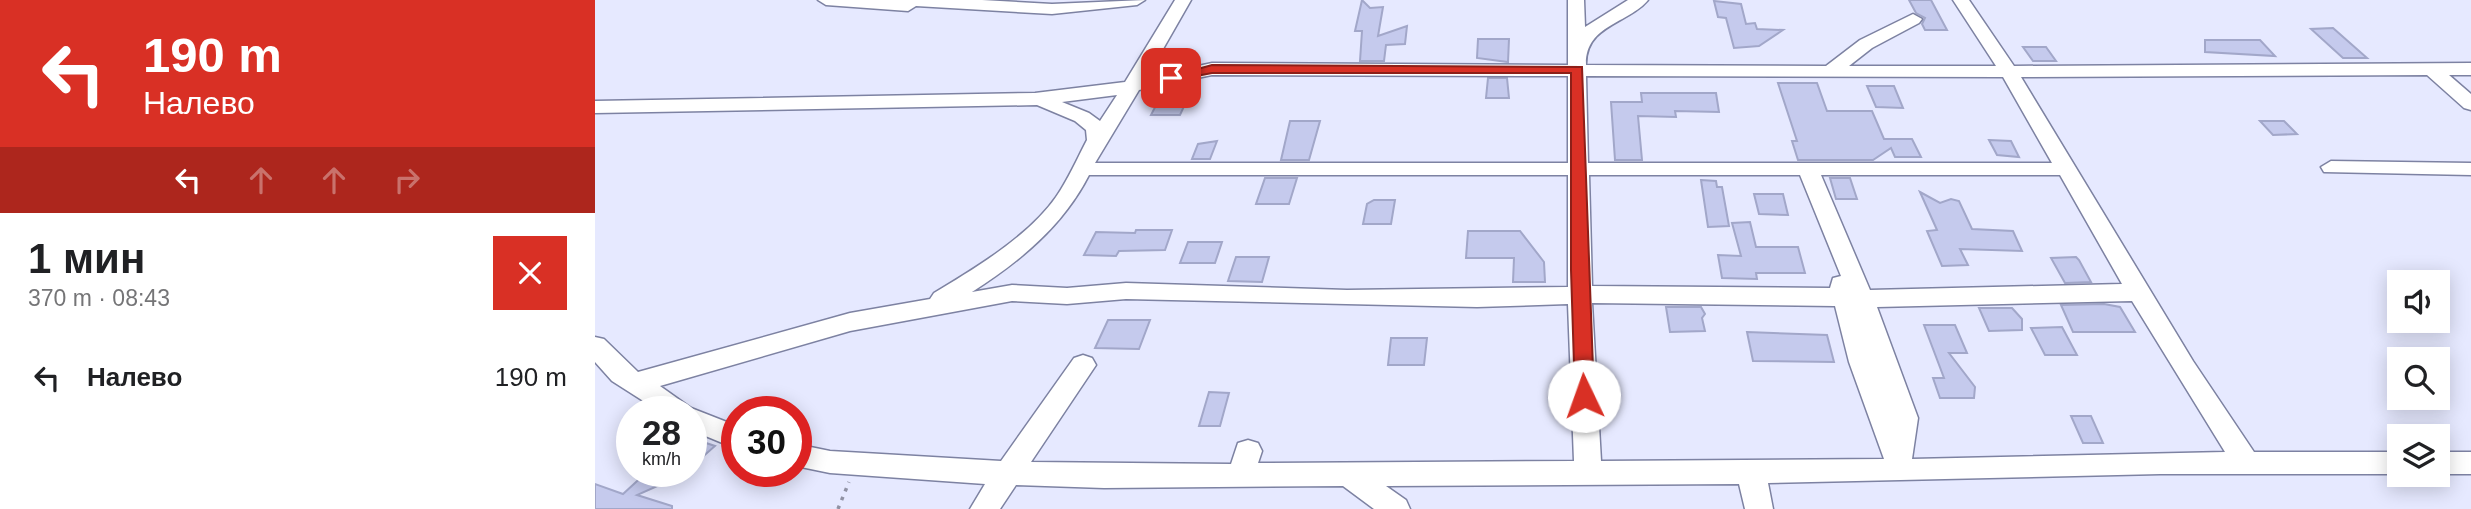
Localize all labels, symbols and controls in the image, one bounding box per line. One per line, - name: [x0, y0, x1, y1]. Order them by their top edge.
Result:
- icon: left: [28, 28, 119, 119]
- text: 190 m: [143, 28, 282, 82]
- pin: [1141, 48, 1201, 108]
- icon: arrive: [1152, 59, 1190, 97]
- text: Налево: [143, 85, 255, 121]
- icon: left: [169, 161, 207, 199]
- icon: ahead: [242, 161, 280, 199]
- icon: ahead: [315, 161, 353, 199]
- icon: right: [388, 161, 426, 199]
- text: 1 мин: [28, 235, 145, 282]
- button: close: [493, 236, 567, 310]
- map controls: [2387, 270, 2450, 487]
- button: sound: [2387, 270, 2450, 333]
- text: 370 m · 08:43: [28, 285, 170, 311]
- button: search: [2387, 347, 2450, 410]
- icon: left: [28, 359, 66, 397]
- position arrow: [1547, 359, 1621, 433]
- text: Налево: [87, 362, 182, 392]
- text: 190 m: [495, 362, 567, 392]
- speed limit sign: 30: [721, 396, 812, 487]
- text: 28: [642, 413, 681, 452]
- button: layers: [2387, 424, 2450, 487]
- text: km/h: [642, 449, 681, 469]

